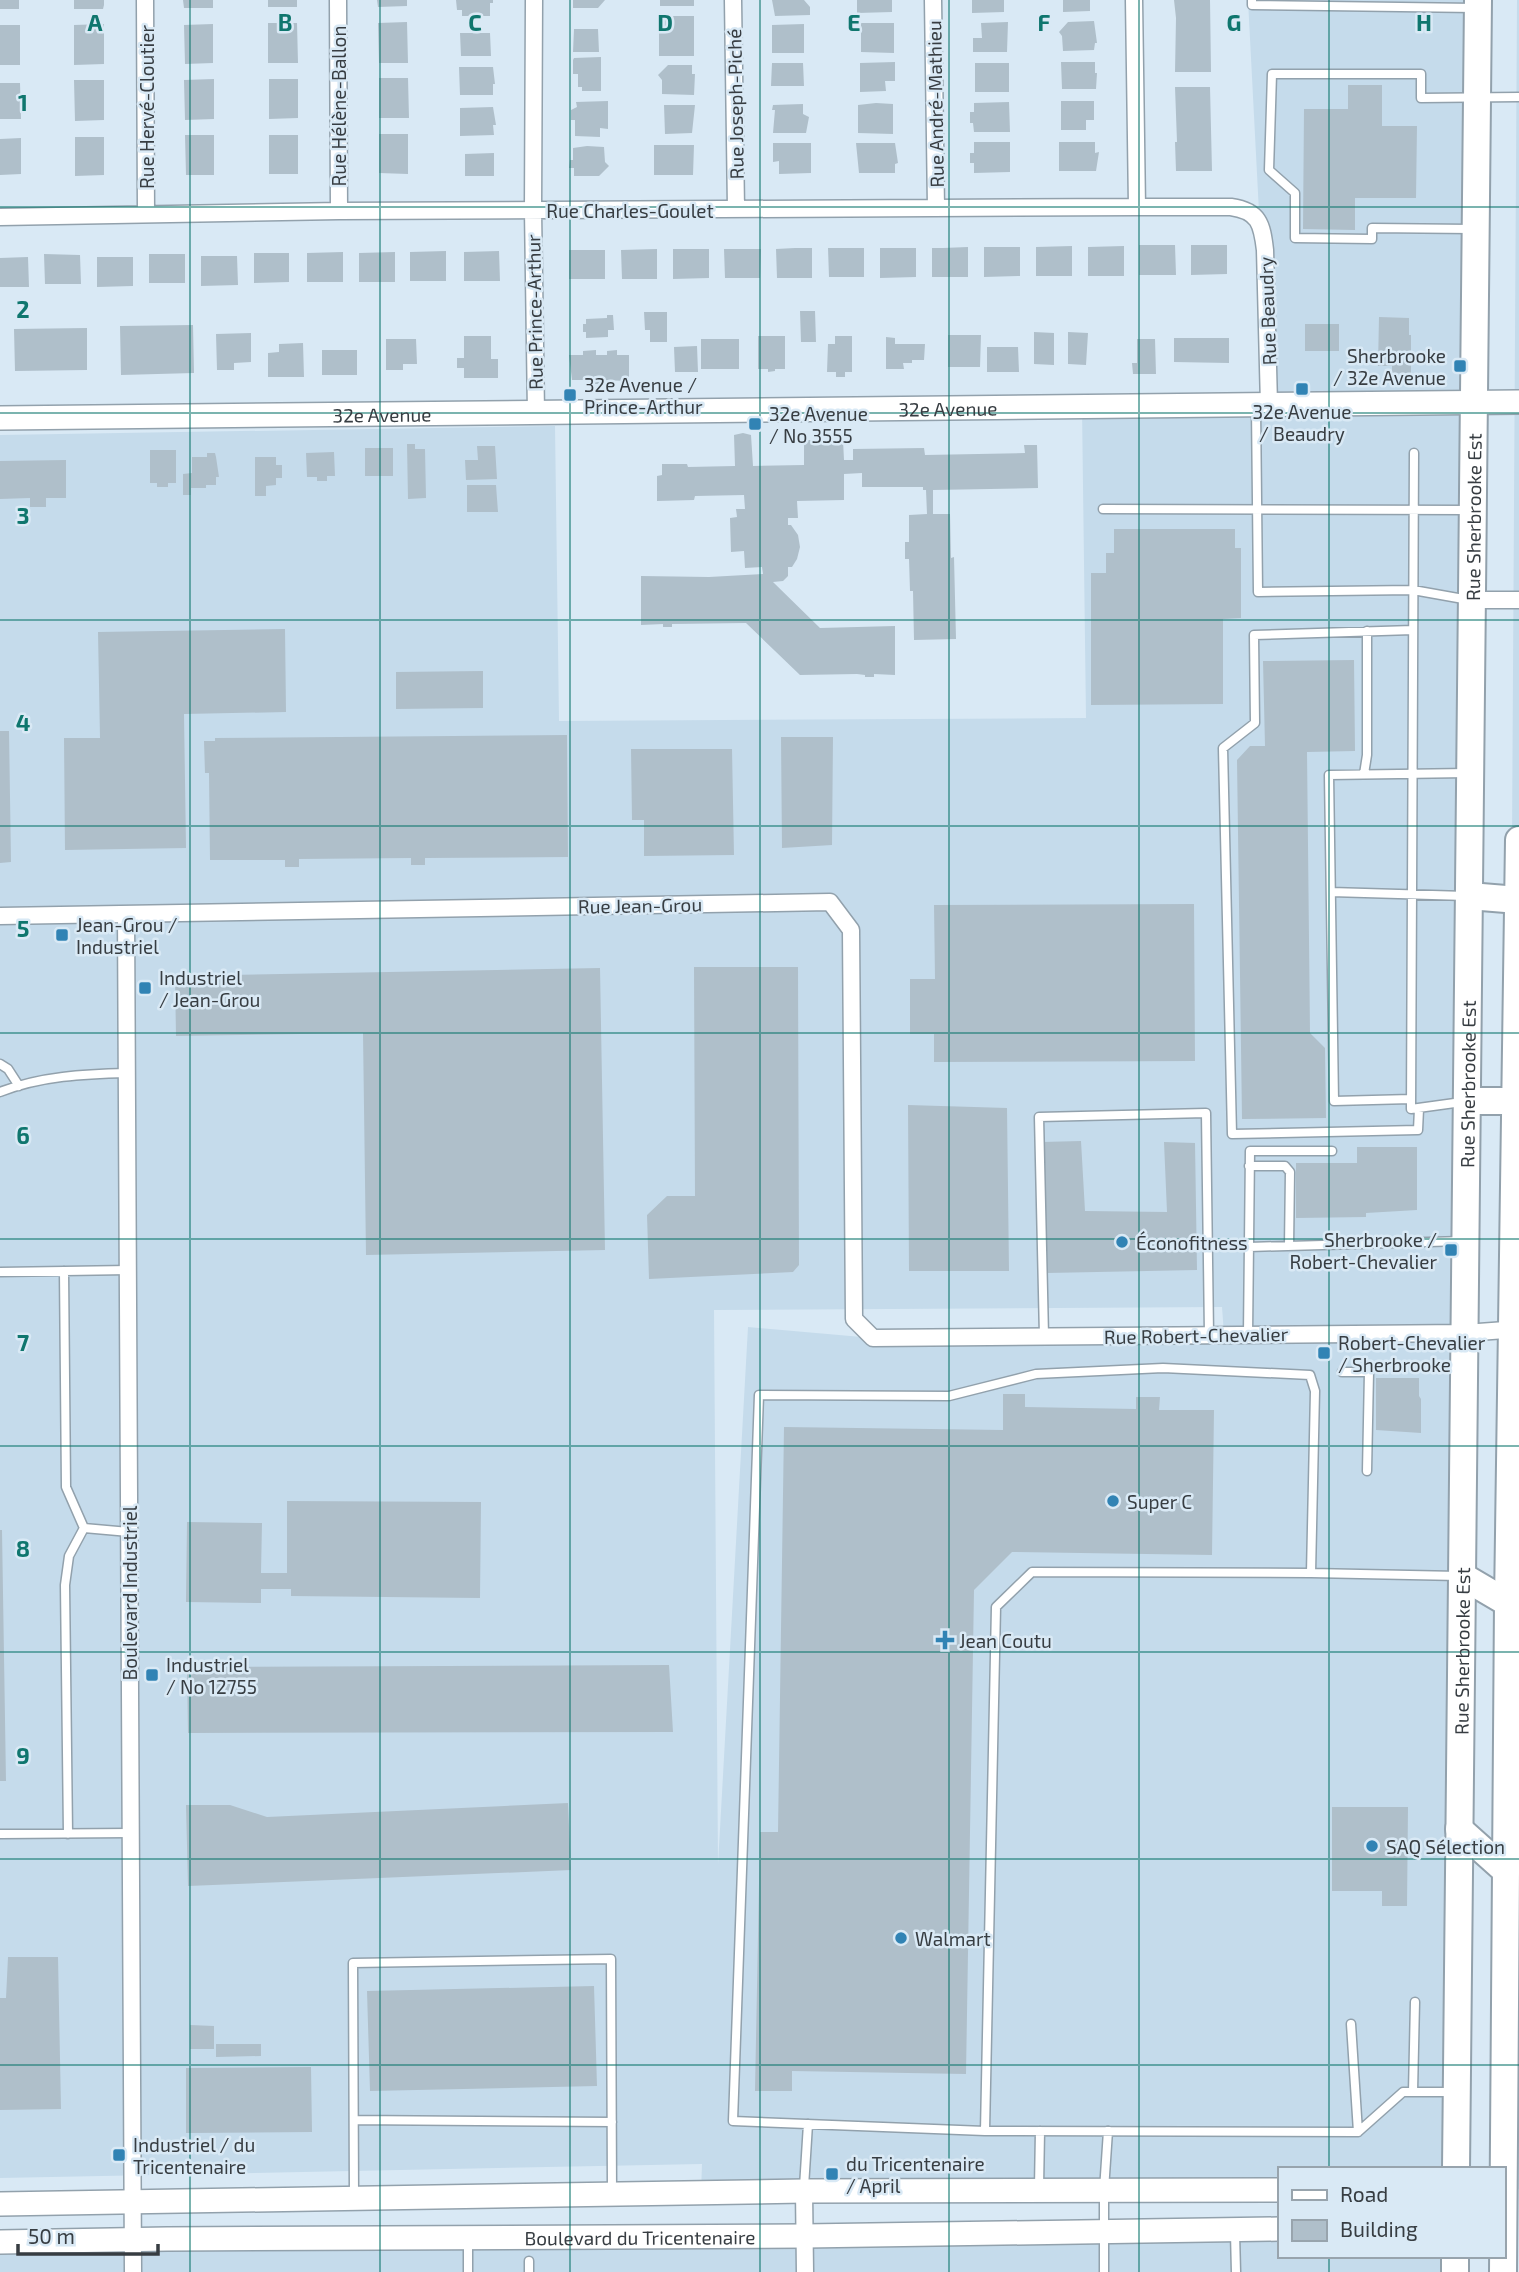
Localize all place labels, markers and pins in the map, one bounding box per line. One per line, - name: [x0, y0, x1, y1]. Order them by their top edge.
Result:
- place label: Sherbrooke / 32e Avenue: [1333, 344, 1446, 389]
- marker: Sherbrooke / 32e Avenue: [1452, 358, 1468, 374]
- place label: 32e Avenue / Prince-Arthur: [584, 373, 703, 418]
- marker: 32e Avenue / Beaudry: [1294, 381, 1310, 397]
- marker: 32e Avenue / Prince-Arthur: [562, 387, 578, 403]
- place label: 32e Avenue / Beaudry: [1253, 400, 1351, 445]
- place label: 32e Avenue / No 3555: [769, 402, 868, 447]
- marker: 32e Avenue / No 3555: [747, 416, 763, 432]
- place label: Jean-Grou / Industriel: [76, 913, 178, 958]
- marker: Jean-Grou / Industriel: [54, 927, 70, 943]
- place label: Industriel / Jean-Grou: [159, 966, 260, 1011]
- marker: Industriel / Jean-Grou: [137, 980, 153, 996]
- place label: Sherbrooke / Robert-Chevalier: [1290, 1228, 1437, 1273]
- place label: Éconofitness: [1136, 1231, 1248, 1254]
- marker: Éconofitness: [1114, 1234, 1130, 1250]
- marker: Sherbrooke / Robert-Chevalier: [1443, 1242, 1459, 1258]
- place label: Robert-Chevalier / Sherbrooke: [1338, 1331, 1486, 1376]
- marker: Robert-Chevalier / Sherbrooke: [1316, 1345, 1332, 1361]
- place label: Super C: [1127, 1490, 1192, 1513]
- marker: Super C: [1105, 1493, 1121, 1509]
- place label: Jean Coutu: [959, 1629, 1052, 1652]
- marker: Jean Coutu: [937, 1632, 953, 1648]
- place label: Industriel / No 12755: [166, 1653, 257, 1698]
- marker: Industriel / No 12755: [144, 1667, 160, 1683]
- place label: SAQ Sélection: [1386, 1835, 1505, 1858]
- marker: SAQ Sélection: [1364, 1838, 1380, 1854]
- place label: Walmart: [915, 1927, 991, 1950]
- marker: Walmart: [893, 1930, 909, 1946]
- place label: Industriel / du Tricentenaire: [133, 2133, 255, 2178]
- marker: Industriel / du Tricentenaire: [111, 2147, 127, 2163]
- place label: du Tricentenaire / April: [846, 2152, 985, 2197]
- marker: du Tricentenaire / April: [824, 2166, 840, 2182]

